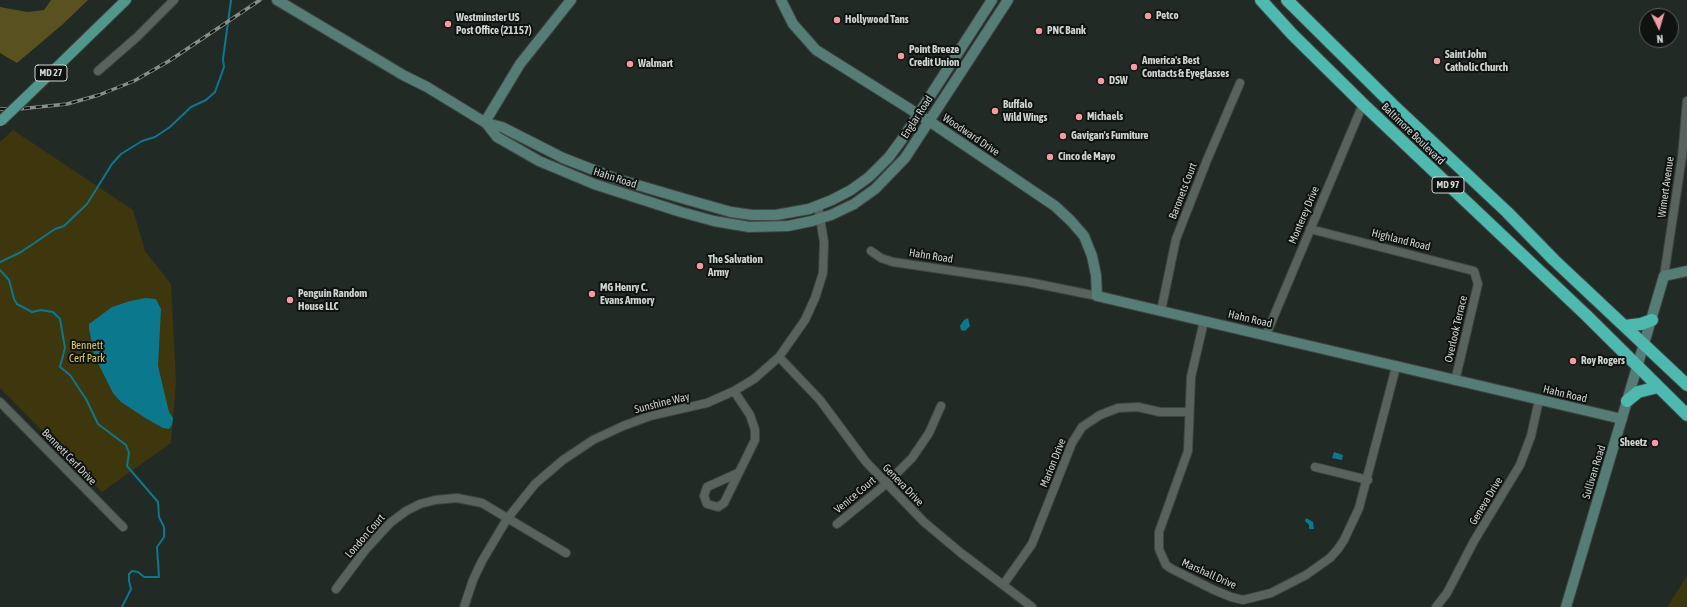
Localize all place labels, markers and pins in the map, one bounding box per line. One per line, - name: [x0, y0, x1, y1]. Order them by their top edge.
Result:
- place label: Petco: [1156, 9, 1179, 23]
- place label: Westminster US Post Office (21157): [456, 11, 532, 37]
- marker: Petco: [1143, 11, 1153, 21]
- place label: Hollywood Tans: [845, 13, 909, 27]
- marker: Hollywood Tans: [832, 15, 842, 25]
- marker: Westminster US Post Office (21157): [443, 19, 453, 29]
- place label: PNC Bank: [1047, 24, 1086, 38]
- marker: PNC Bank: [1034, 26, 1044, 36]
- place label: Point Breeze Credit Union: [909, 43, 959, 69]
- place label: Saint John Catholic Church: [1445, 48, 1508, 74]
- marker: Point Breeze Credit Union: [896, 51, 906, 61]
- place label: America's Best Contacts & Eyeglasses: [1142, 54, 1229, 80]
- marker: Saint John Catholic Church: [1432, 56, 1442, 66]
- place label: Walmart: [638, 57, 673, 71]
- marker: Walmart: [625, 59, 635, 69]
- marker: America's Best Contacts & Eyeglasses: [1129, 62, 1139, 72]
- place label: DSW: [1109, 74, 1128, 88]
- marker: DSW: [1096, 76, 1106, 86]
- place label: Buffalo Wild Wings: [1003, 98, 1047, 124]
- marker: Buffalo Wild Wings: [990, 106, 1000, 116]
- place label: Michaels: [1087, 110, 1123, 124]
- marker: Michaels: [1074, 112, 1084, 122]
- place label: Gavigan's Furniture: [1071, 129, 1148, 143]
- marker: Gavigan's Furniture: [1058, 131, 1068, 141]
- place label: Cinco de Mayo: [1058, 150, 1115, 164]
- marker: Cinco de Mayo: [1045, 152, 1055, 162]
- place label: The Salvation Army: [708, 253, 763, 279]
- marker: The Salvation Army: [695, 261, 705, 271]
- place label: MG Henry C. Evans Armory: [600, 281, 654, 307]
- place label: Penguin Random House LLC: [298, 287, 367, 313]
- marker: MG Henry C. Evans Armory: [587, 289, 597, 299]
- marker: Penguin Random House LLC: [285, 295, 295, 305]
- place label: Roy Rogers: [1581, 354, 1625, 368]
- marker: Roy Rogers: [1568, 356, 1578, 366]
- place label: Sheetz: [1620, 436, 1647, 450]
- marker: Sheetz: [1650, 438, 1660, 448]

